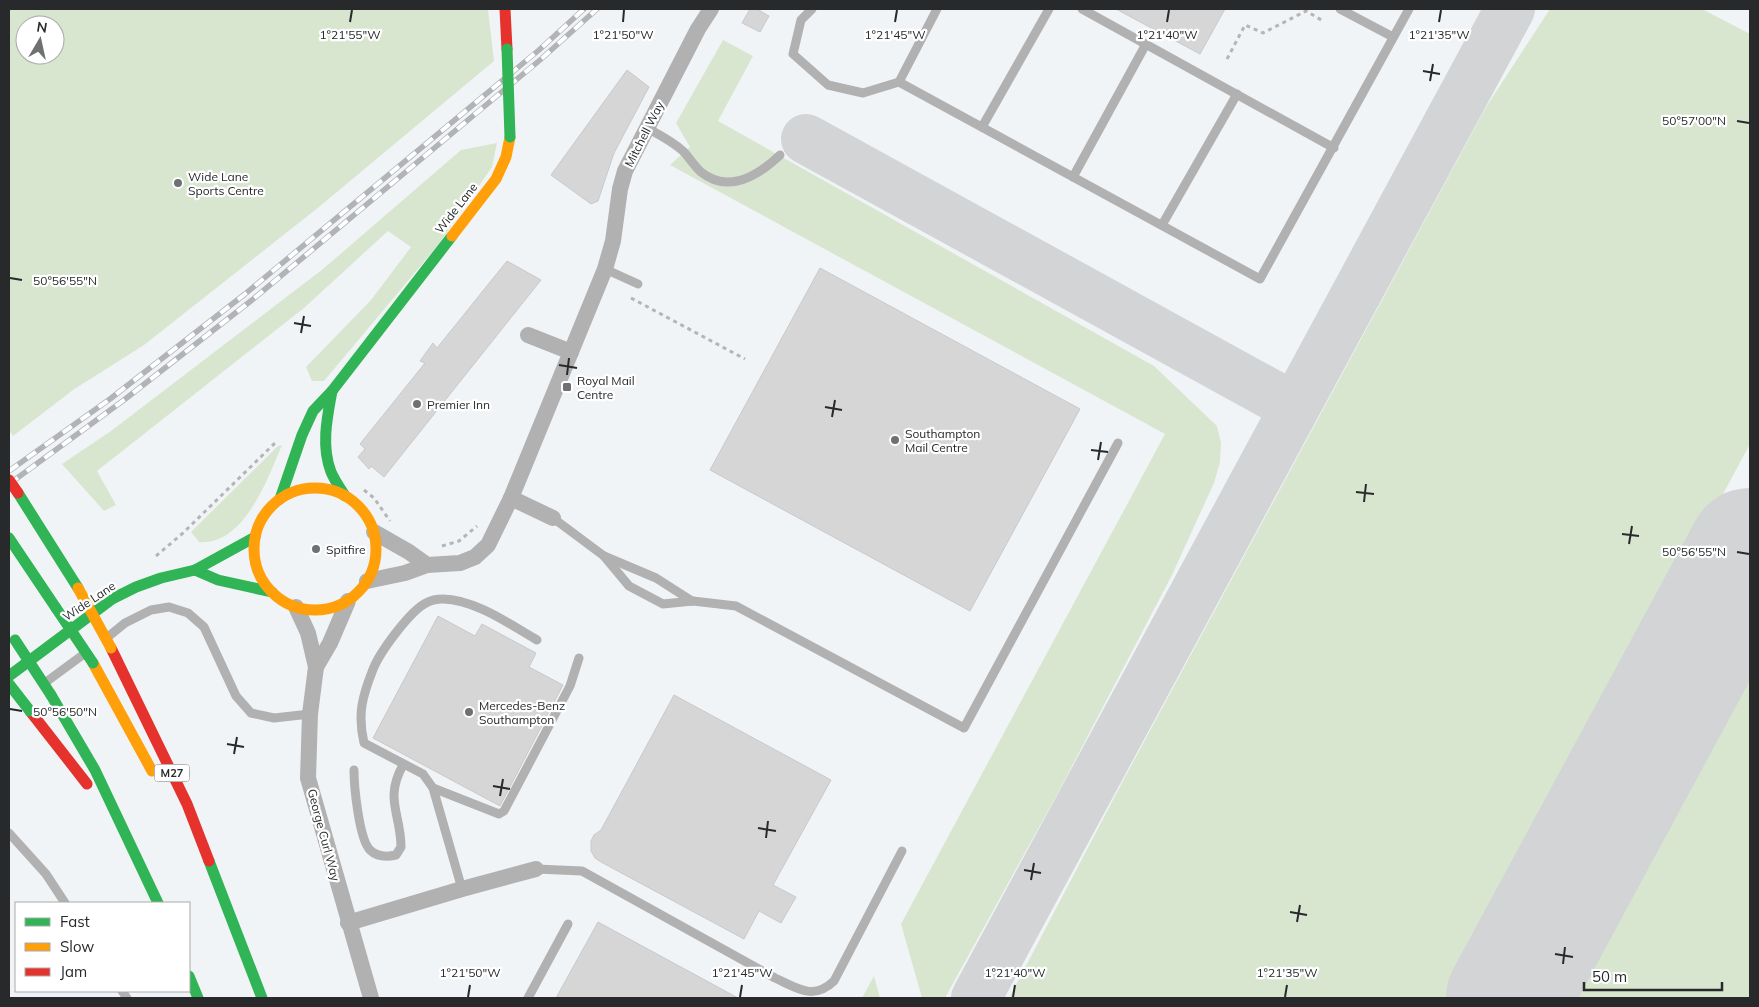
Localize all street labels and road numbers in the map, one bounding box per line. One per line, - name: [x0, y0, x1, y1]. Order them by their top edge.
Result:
- street label: Mitchell Way: [621, 98, 667, 169]
- street label: Wide Lane: [432, 180, 480, 236]
- street label: Wide Lane: [60, 578, 118, 624]
- road number: M27: [154, 764, 190, 781]
- street label: George Curl Way: [304, 787, 344, 883]

